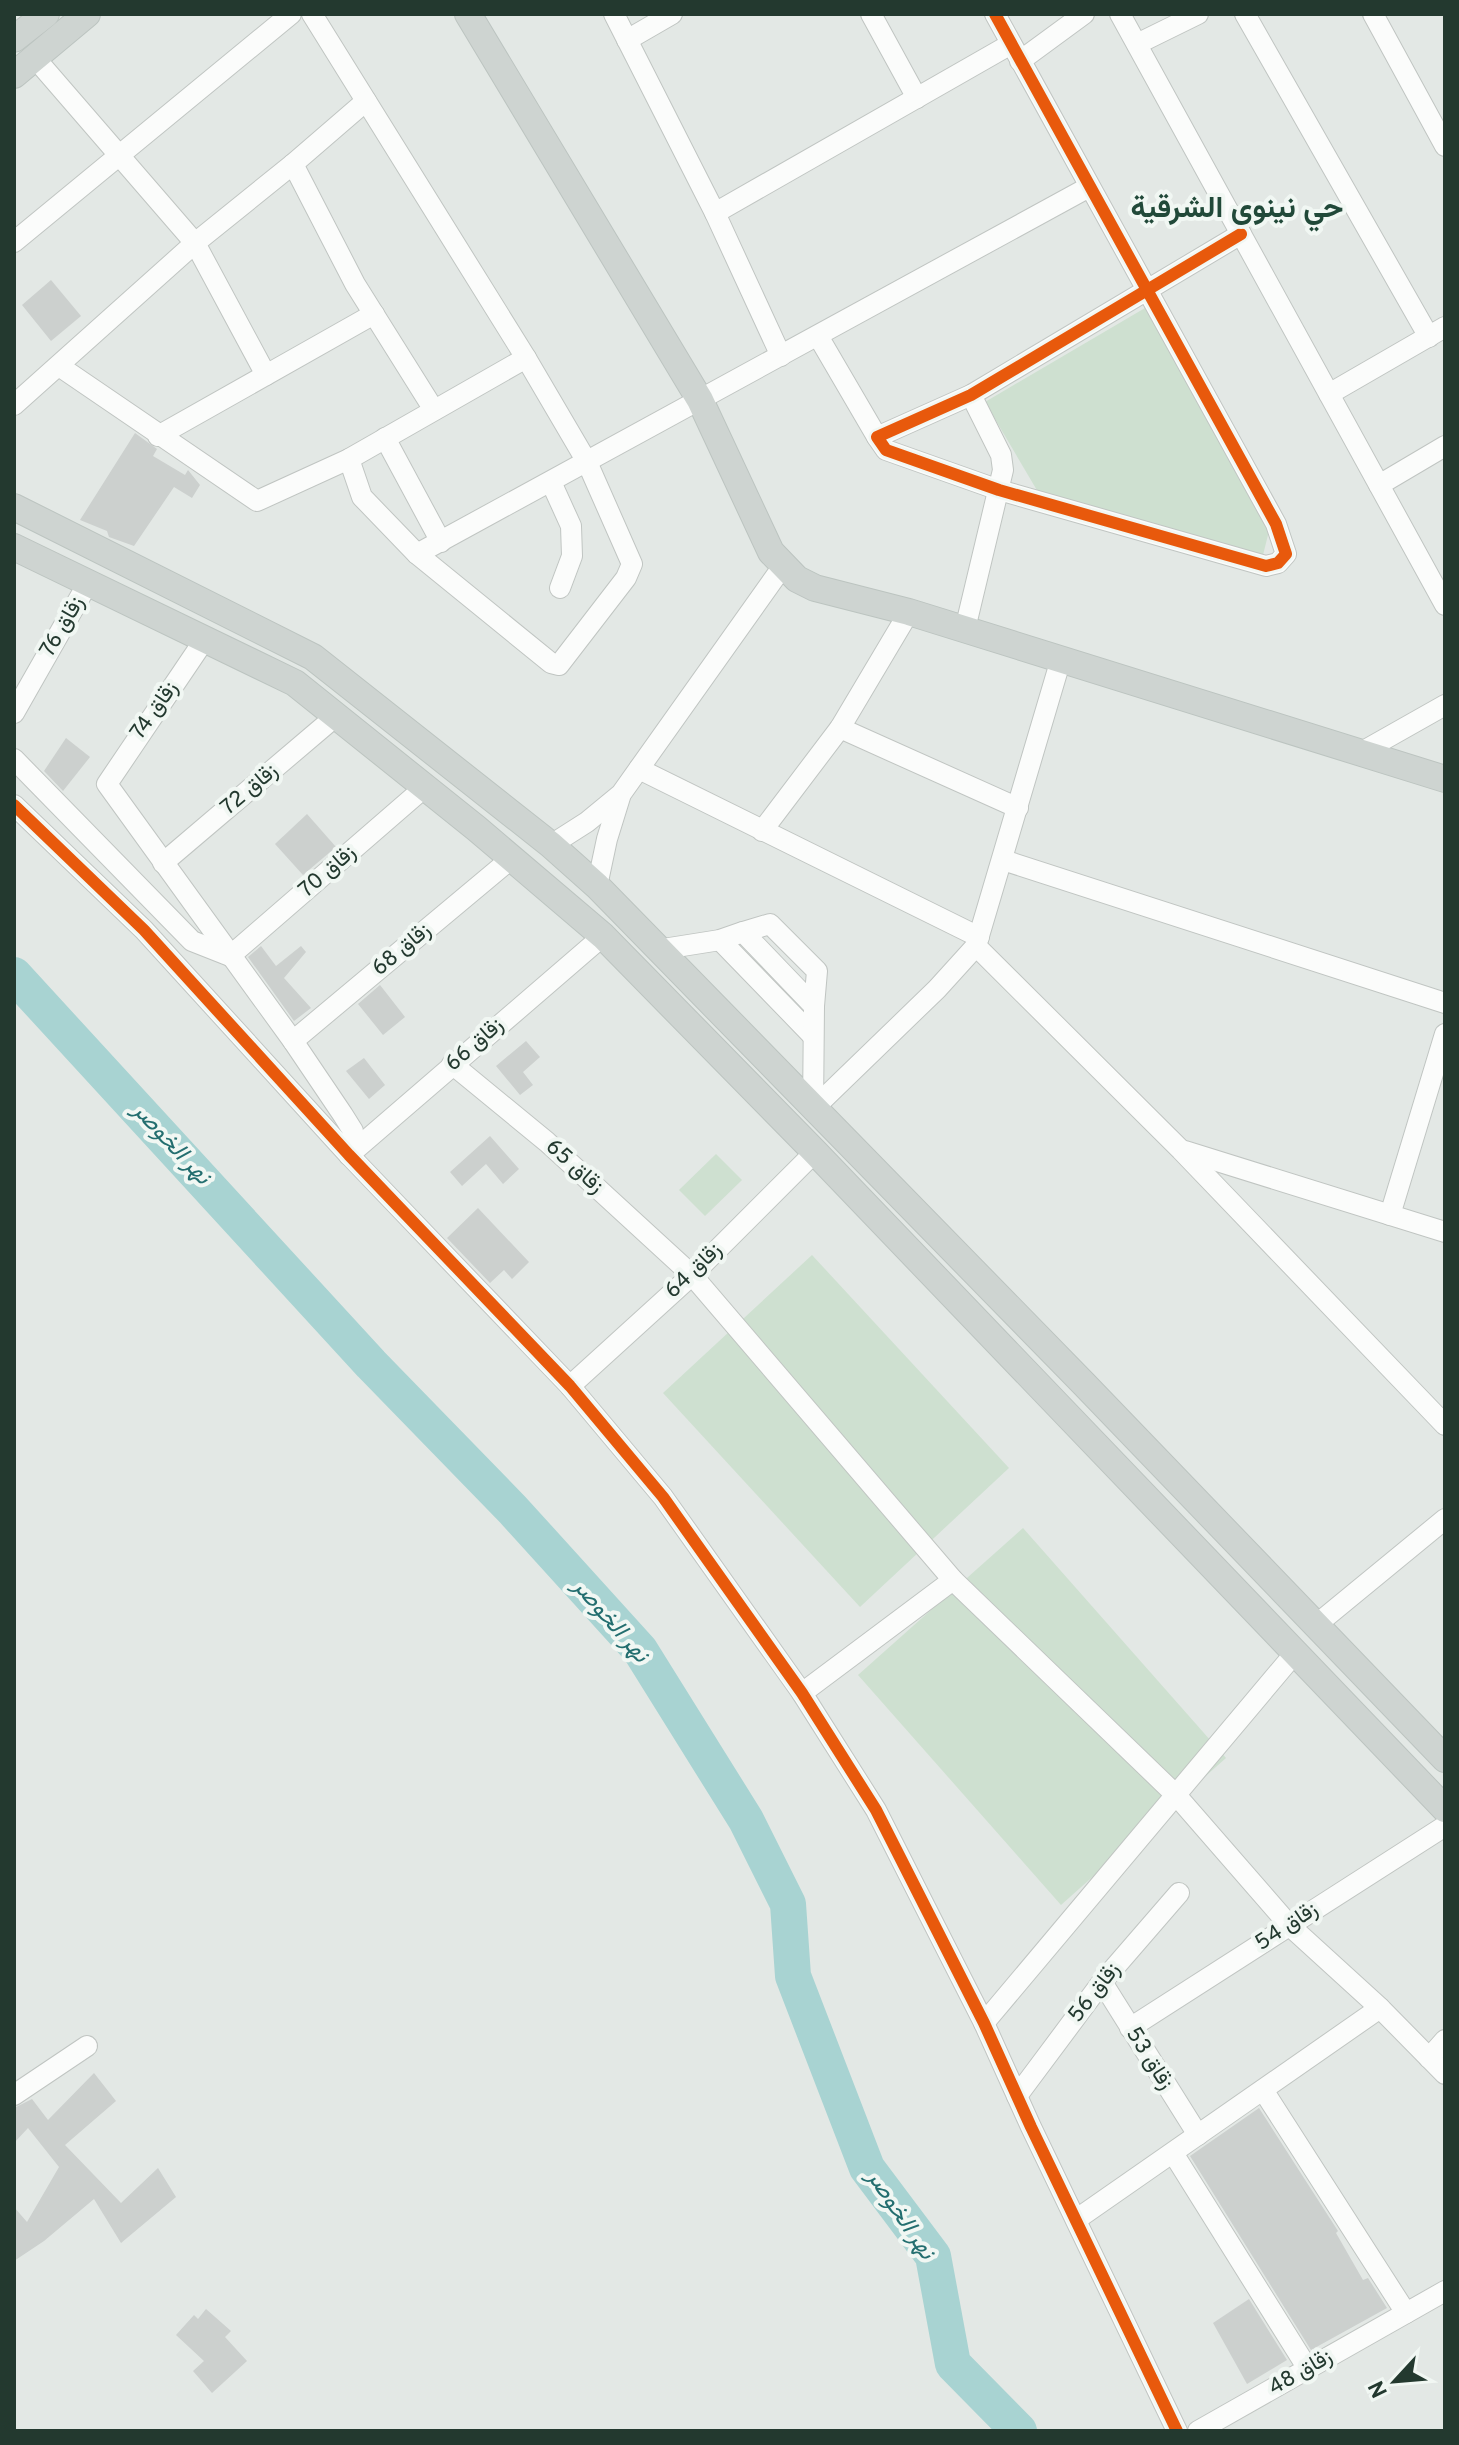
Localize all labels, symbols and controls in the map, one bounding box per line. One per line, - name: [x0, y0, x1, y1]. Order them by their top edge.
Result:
- district label: حي نينوى الشرقية: [1130, 191, 1344, 232]
- street label: زقاق 76: [35, 592, 91, 662]
- street label: زقاق 74: [125, 677, 185, 745]
- street label: زقاق 72: [216, 758, 284, 822]
- street label: زقاق 70: [294, 840, 362, 904]
- street label: زقاق 68: [367, 918, 437, 982]
- street label: زقاق 66: [440, 1012, 510, 1078]
- water label: نهر الخوصر: [124, 1095, 218, 1193]
- street label: زقاق 65: [539, 1134, 609, 1200]
- street label: زقاق 64: [660, 1237, 728, 1305]
- water label: نهر الخوصر: [564, 1571, 656, 1670]
- street label: زقاق 54: [1250, 1897, 1324, 1957]
- street label: زقاق 56: [1063, 1957, 1127, 2029]
- street label: زقاق 53: [1119, 2023, 1179, 2095]
- water label: نهر الخوصر: [858, 2163, 942, 2267]
- north arrow: [1355, 2341, 1435, 2421]
- street label: زقاق 48: [1264, 2344, 1338, 2402]
- text: N: [1364, 2376, 1395, 2402]

